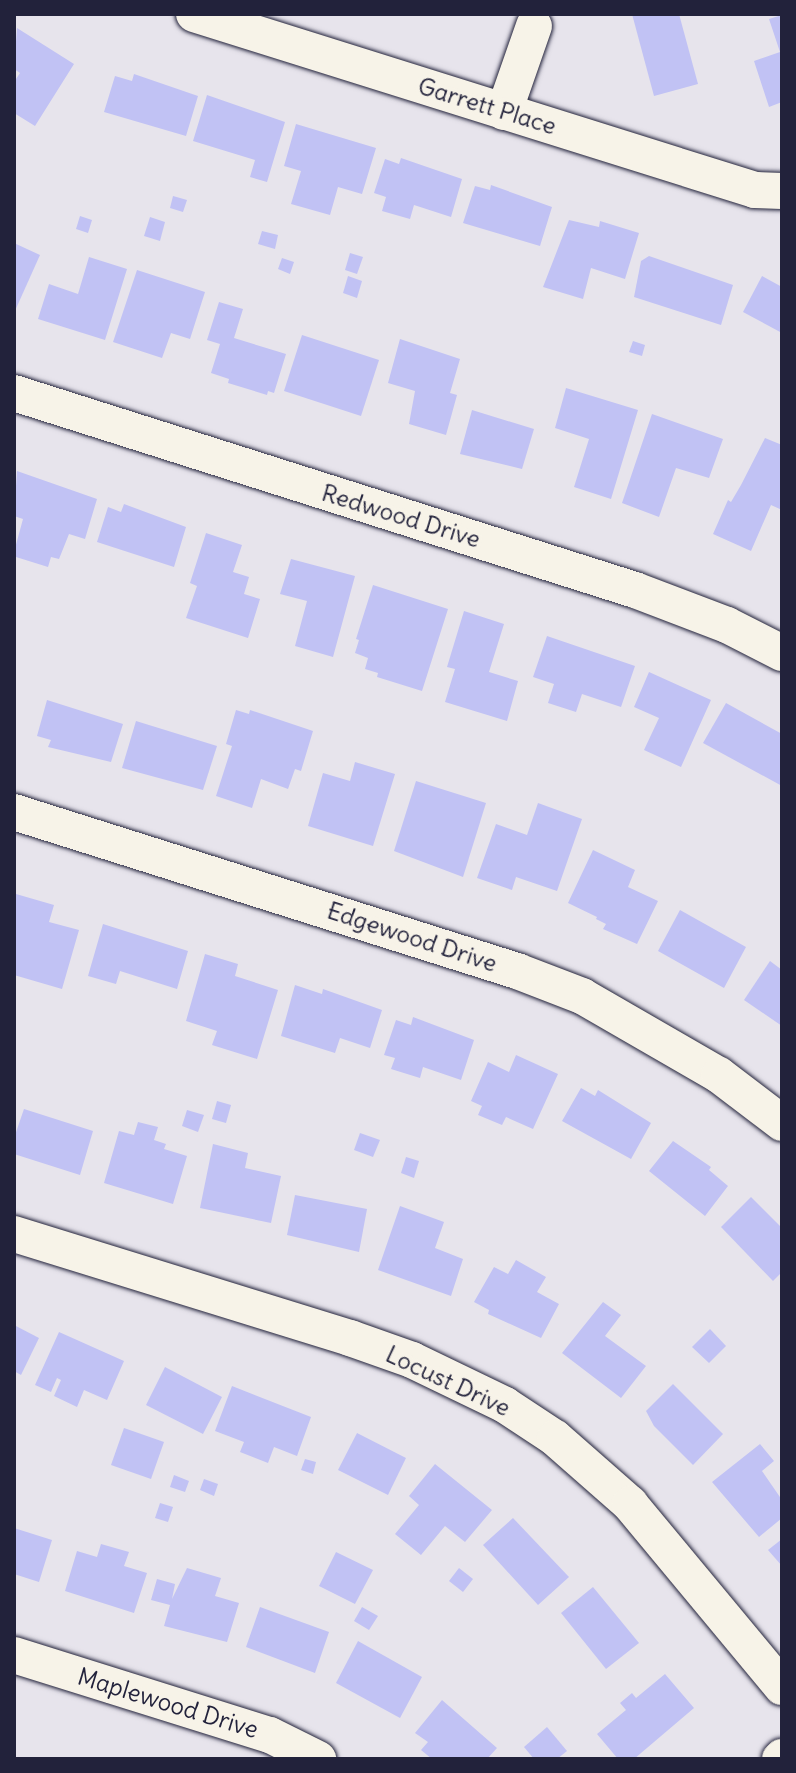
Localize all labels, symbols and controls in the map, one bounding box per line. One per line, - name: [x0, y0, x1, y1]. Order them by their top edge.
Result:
- street label: Garrett Place: [414, 71, 560, 141]
- street label: Redwood Drive: [318, 478, 484, 554]
- street label: Edgewood Drive: [324, 896, 500, 978]
- street label: Locust Drive: [381, 1340, 515, 1422]
- street label: Maplewood Drive: [74, 1662, 262, 1744]

